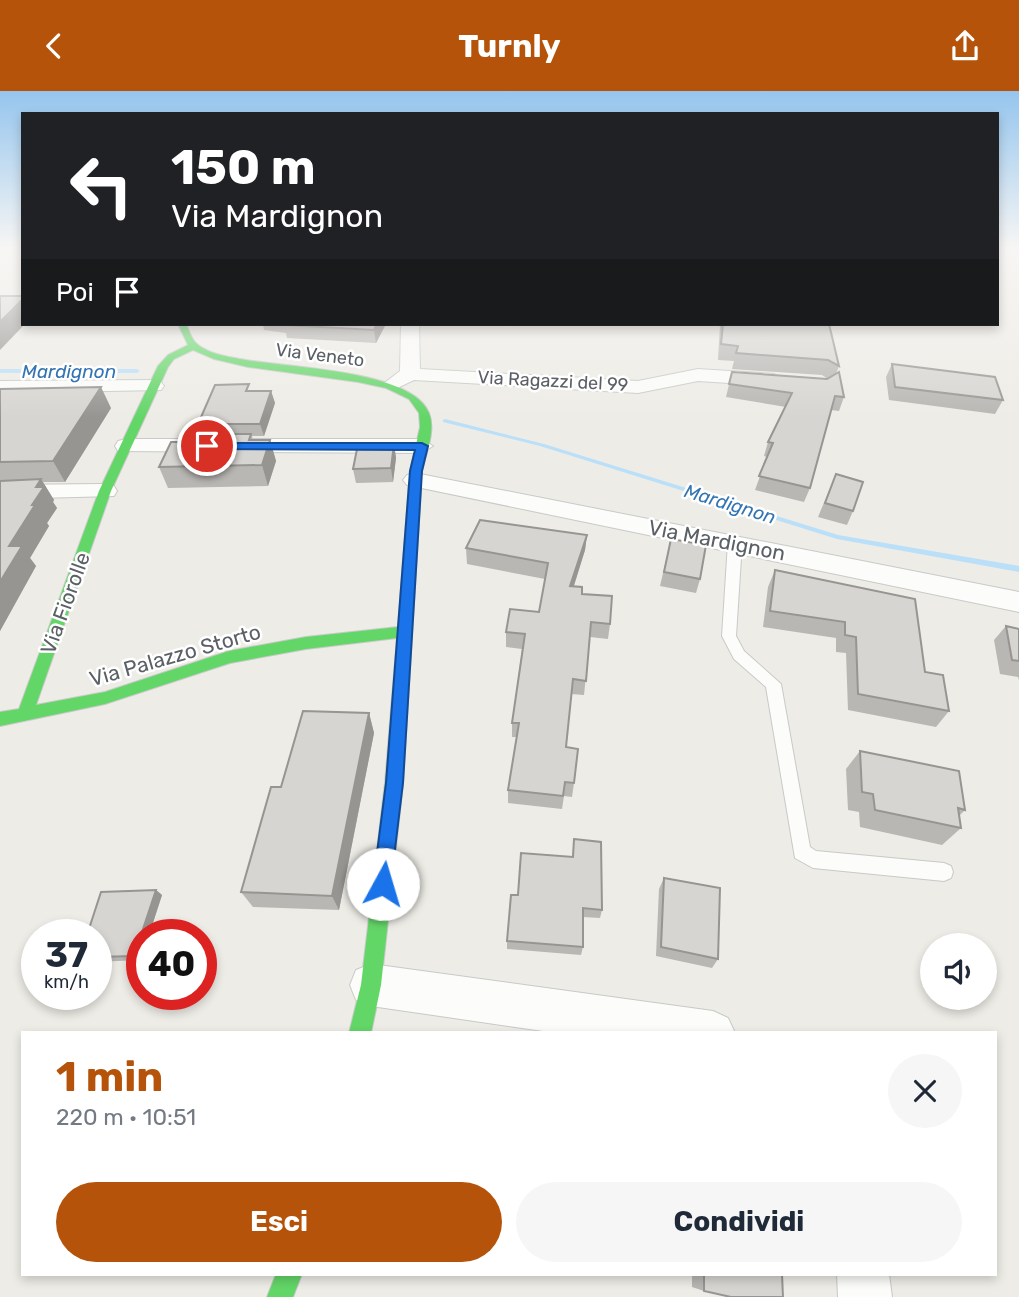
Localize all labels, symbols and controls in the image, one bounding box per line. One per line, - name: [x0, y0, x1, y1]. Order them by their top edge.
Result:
- icon: back: [35, 27, 73, 65]
- text: Turnly: [458, 27, 561, 65]
- icon: share: [946, 27, 984, 65]
- text: 150 m: [171, 138, 316, 196]
- icon: left: [56, 140, 147, 231]
- text: Via Mardignon: [171, 197, 383, 235]
- icon: arrive: [108, 273, 146, 311]
- text: Poi: [56, 277, 94, 308]
- street label: Via Veneto: [274, 339, 366, 371]
- water label: Mardignon: [22, 360, 116, 383]
- street label: Via Ragazzi del 99: [477, 366, 629, 396]
- pin: [177, 416, 237, 476]
- icon: arrive: [188, 427, 226, 465]
- water label: Mardignon: [681, 479, 779, 529]
- street label: Via Mardignon: [646, 514, 788, 566]
- street label: Via Fiorolle: [35, 549, 95, 657]
- street label: Via Palazzo Storto: [86, 619, 264, 691]
- position arrow: [346, 847, 420, 921]
- speed limit sign: 40: [126, 919, 217, 1010]
- map controls: [920, 933, 997, 1010]
- button: sound: [920, 933, 997, 1010]
- text: 37: [45, 934, 88, 976]
- text: km/h: [44, 971, 89, 993]
- text: 1 min: [56, 1052, 163, 1102]
- button: close: [888, 1054, 962, 1128]
- text: 220 m · 10:51: [56, 1103, 196, 1131]
- button: Esci: [56, 1182, 502, 1262]
- button: Condividi: [516, 1182, 962, 1262]

